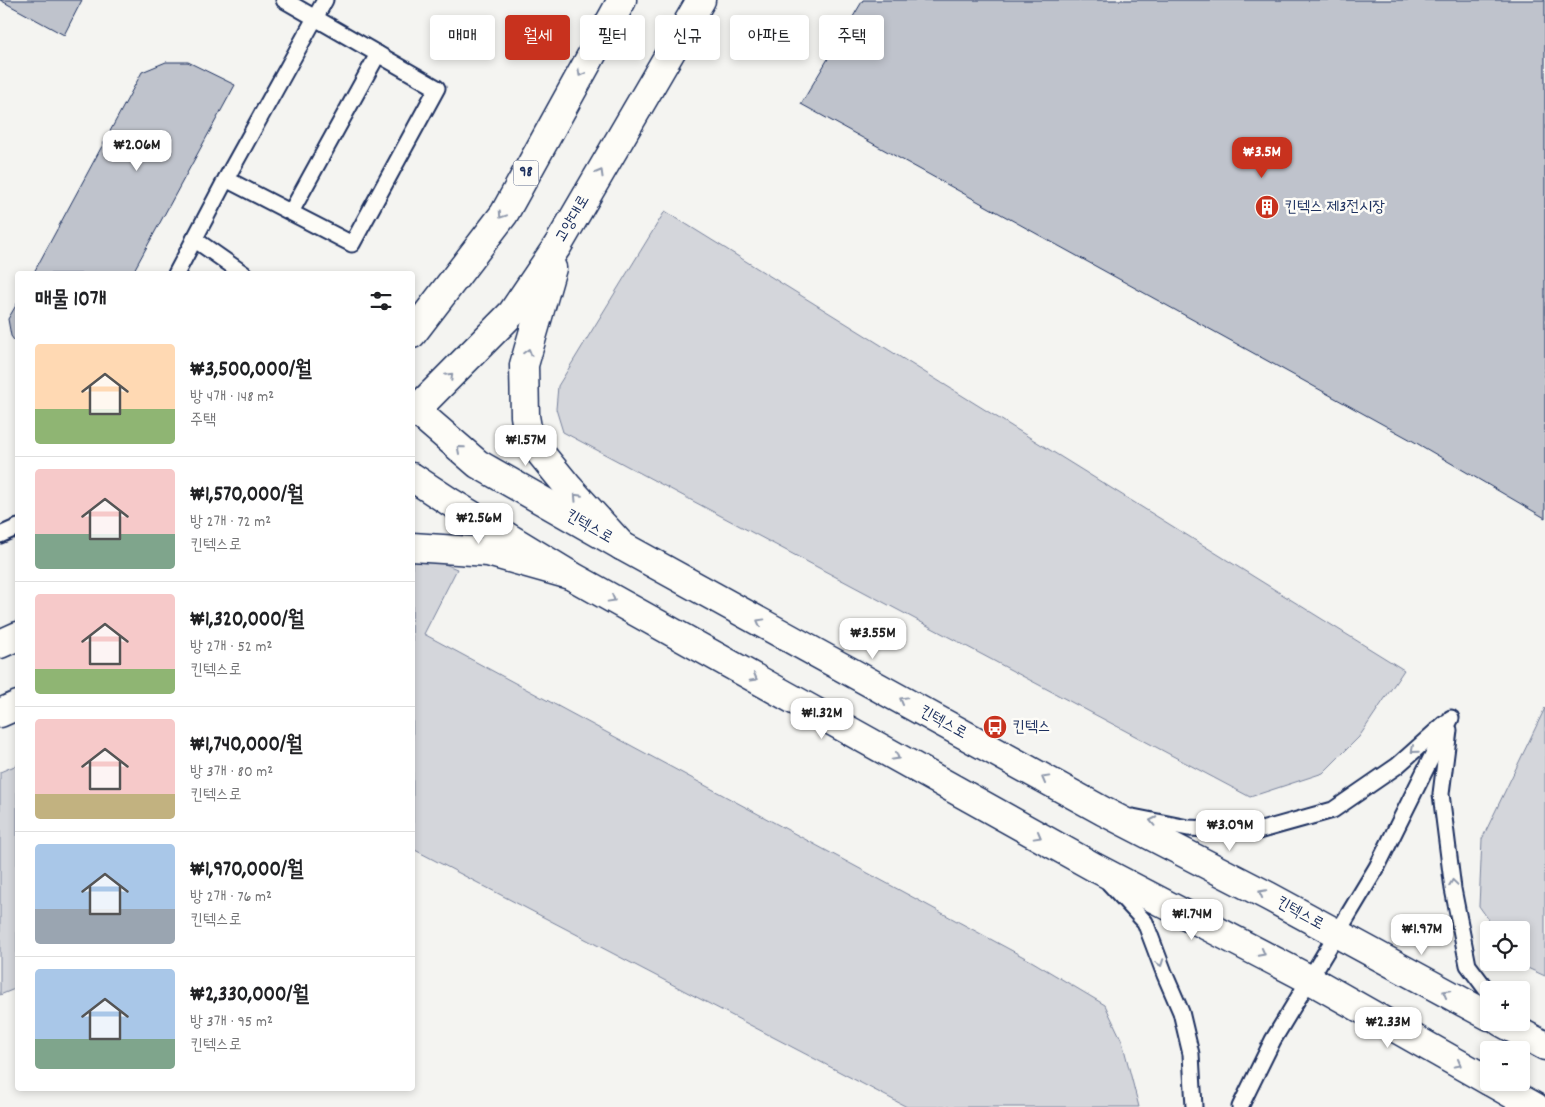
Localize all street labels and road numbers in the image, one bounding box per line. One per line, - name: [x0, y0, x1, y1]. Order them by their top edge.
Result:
- road number: 98: [514, 160, 538, 186]
- street label: 고양대로: [550, 191, 596, 247]
- street label: 킨텍스로: [561, 504, 617, 550]
- street label: 킨텍스로: [915, 700, 971, 746]
- street label: 킨텍스로: [1272, 891, 1328, 937]

